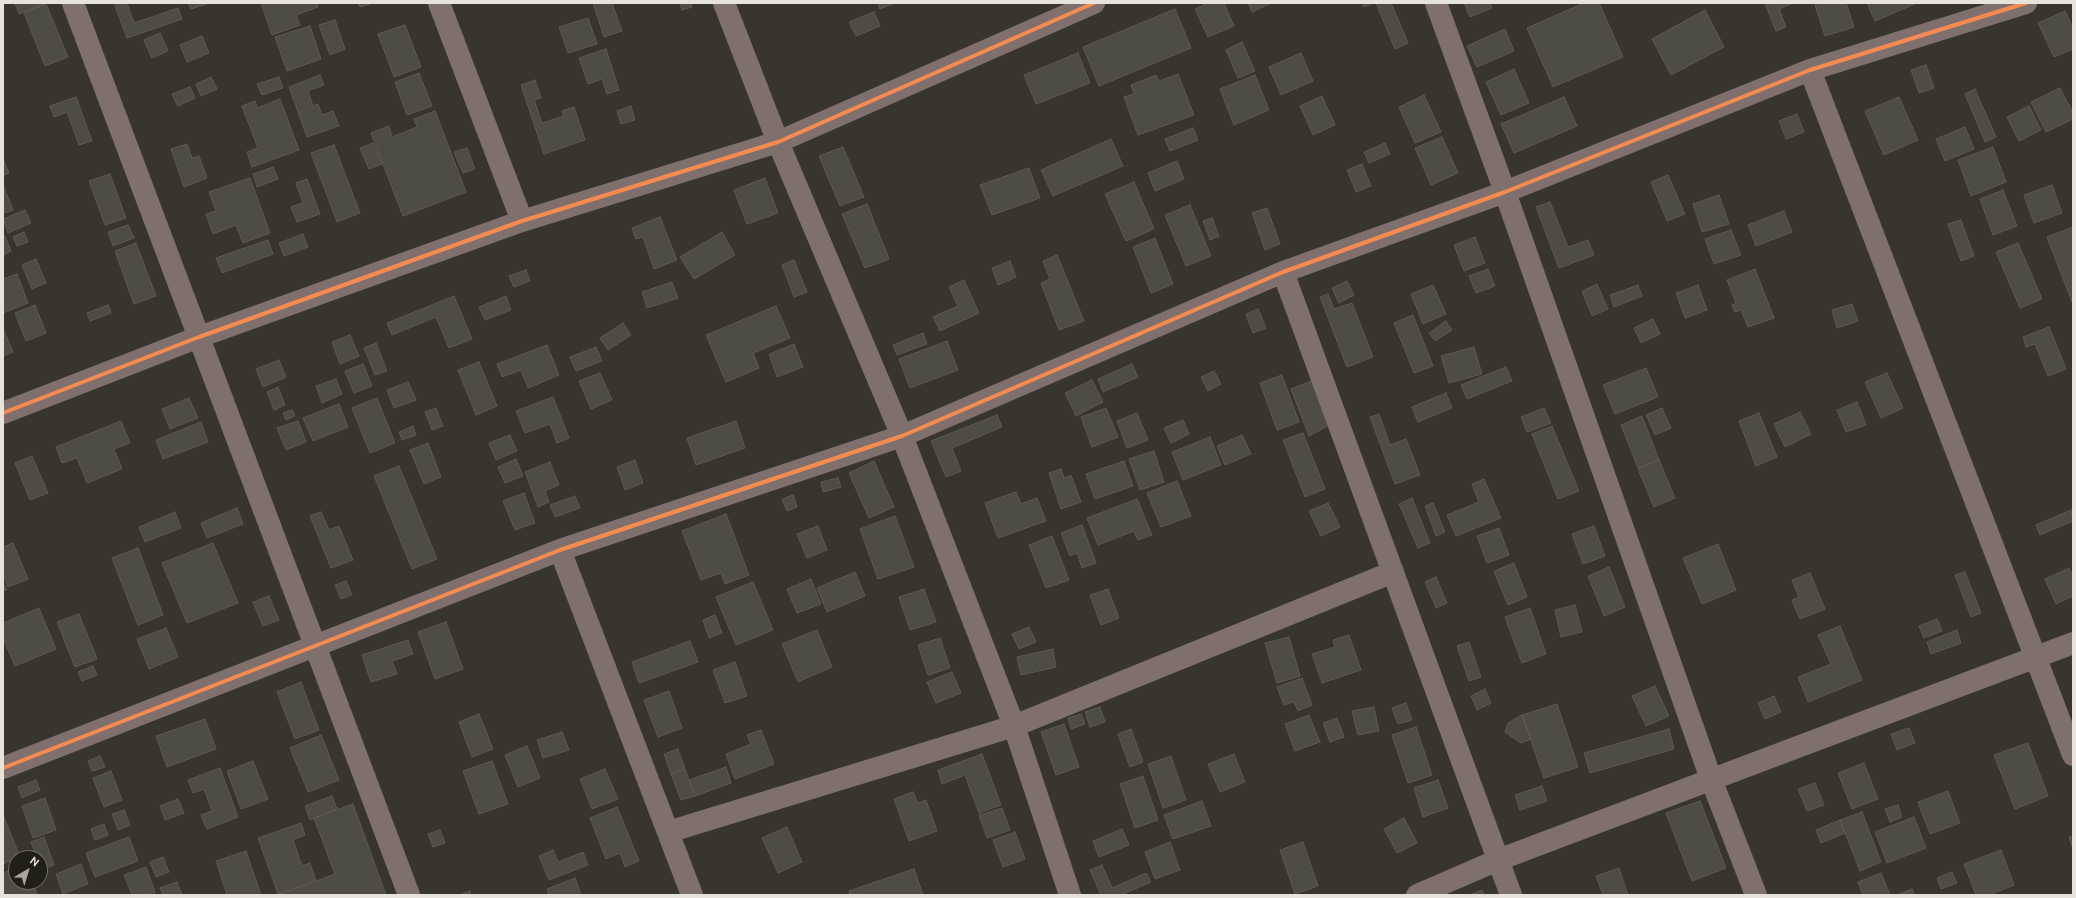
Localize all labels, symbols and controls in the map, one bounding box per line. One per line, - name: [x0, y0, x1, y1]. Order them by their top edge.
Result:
- north arrow: [8, 850, 48, 890]
- text: N: [28, 854, 42, 869]

